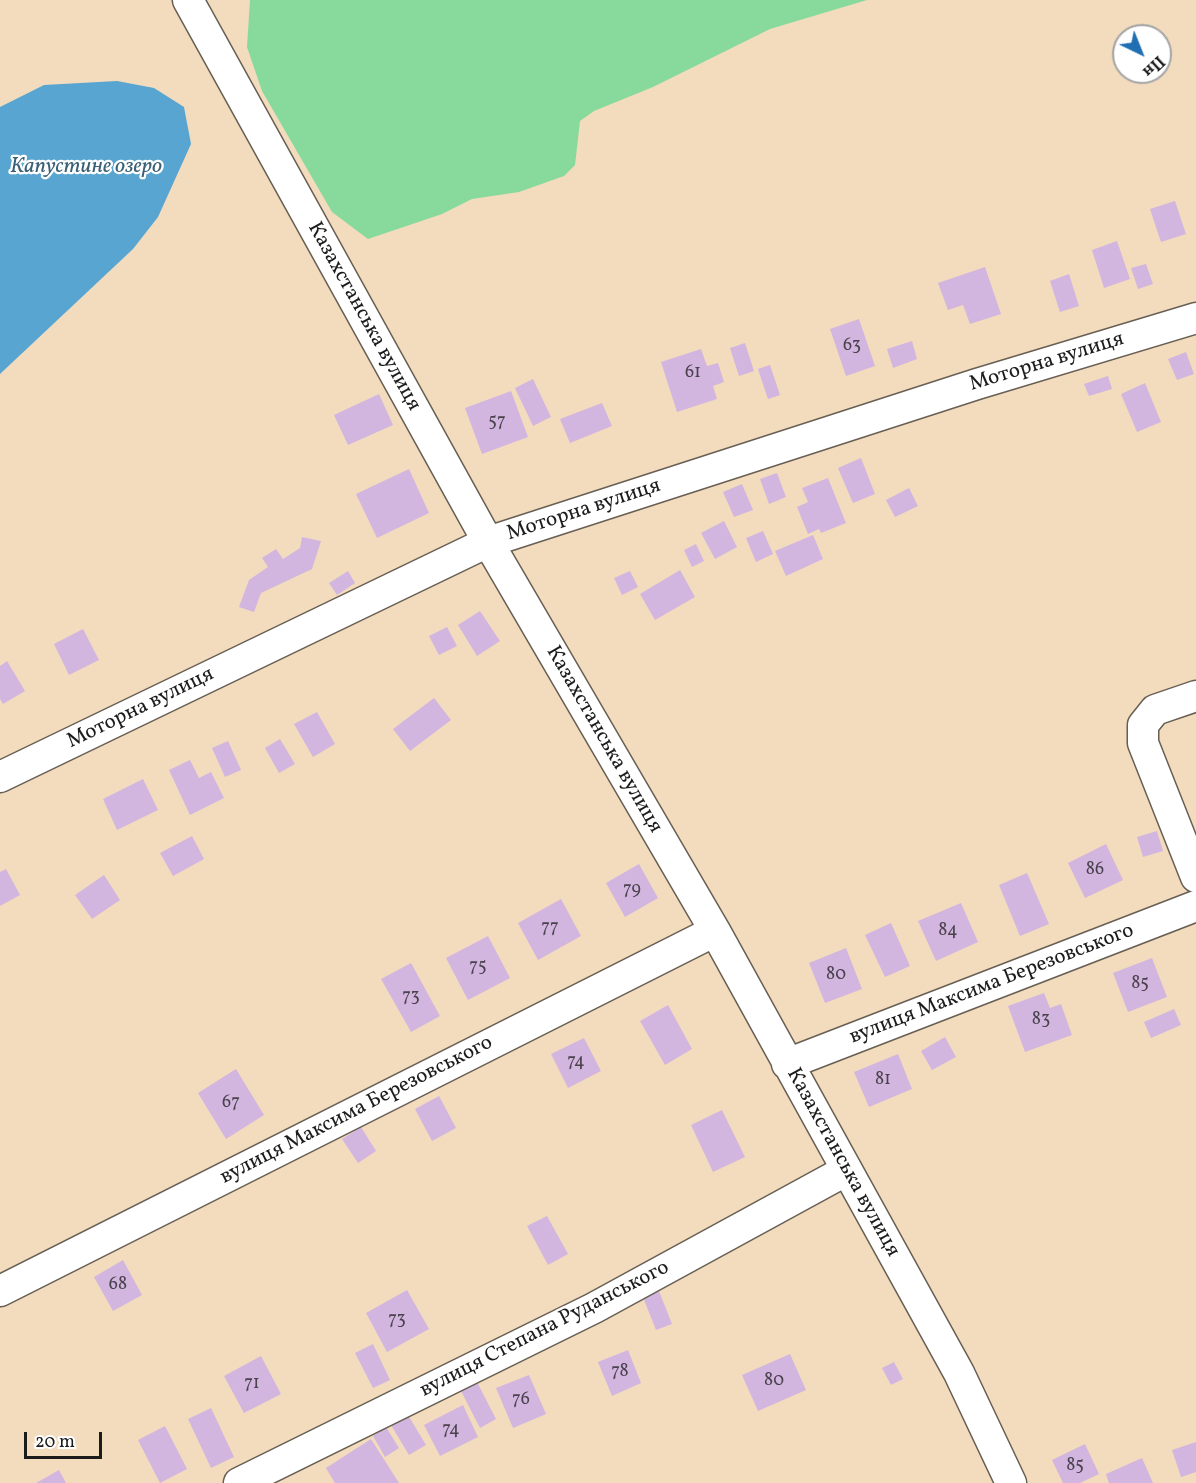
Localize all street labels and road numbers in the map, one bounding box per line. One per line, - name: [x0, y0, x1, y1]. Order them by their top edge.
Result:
- street label: Казахстанська вулиця: [301, 218, 425, 416]
- street label: Моторна вулиця: [967, 328, 1127, 398]
- street label: Моторна вулиця: [504, 474, 664, 548]
- street label: Казахстанська вулиця: [539, 642, 667, 838]
- street label: Моторна вулиця: [64, 663, 218, 755]
- street label: вулиця Максима Березовського: [846, 919, 1138, 1051]
- street label: вулиця Максима Березовського: [216, 1031, 498, 1191]
- street label: Казахстанська вулиця: [780, 1064, 904, 1262]
- street label: вулиця Степана Руданського: [416, 1256, 674, 1404]

